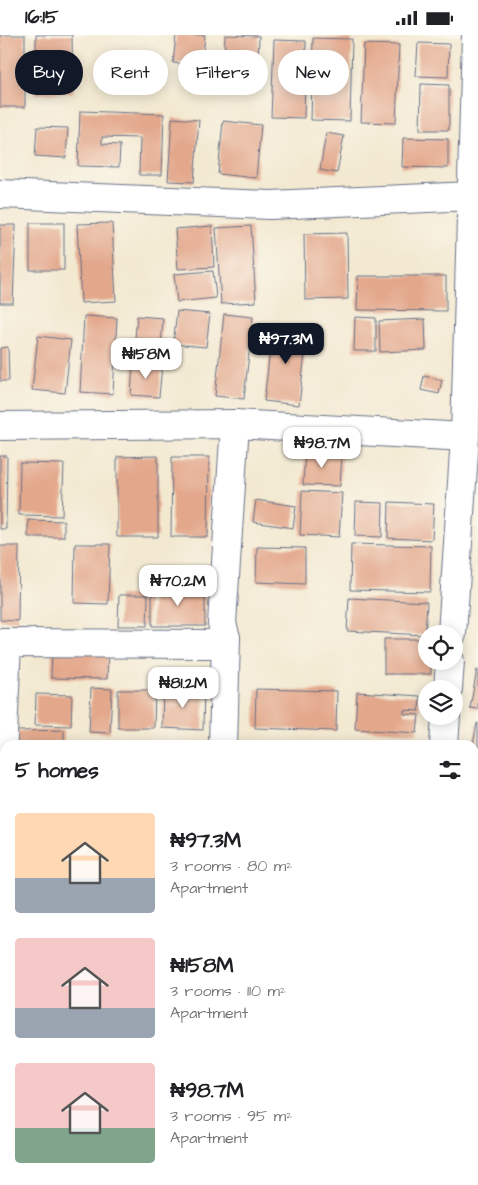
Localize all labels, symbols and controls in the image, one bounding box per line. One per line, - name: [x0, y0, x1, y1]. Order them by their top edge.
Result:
- text: 16:15: [25, 4, 58, 31]
- chip: Buy: [15, 50, 83, 95]
- chip: Rent: [93, 50, 168, 95]
- chip: Filters: [178, 50, 268, 95]
- chip: New: [278, 50, 349, 95]
- pin: ₦97.3M: [245, 323, 327, 365]
- text: ₦97.3M: [259, 328, 313, 350]
- pin: ₦158M: [111, 337, 181, 380]
- text: ₦158M: [122, 343, 170, 365]
- pin: ₦98.7M: [281, 427, 363, 469]
- text: ₦98.7M: [294, 432, 350, 454]
- pin: ₦70.2M: [137, 565, 219, 607]
- text: ₦70.2M: [150, 570, 206, 592]
- map controls: [418, 625, 463, 725]
- button: locate: [418, 625, 463, 670]
- pin: ₦81.2M: [142, 667, 224, 709]
- text: ₦81.2M: [159, 672, 207, 694]
- button: layers: [418, 680, 463, 725]
- text: 5 homes: [15, 756, 99, 785]
- icon: filters: [436, 756, 464, 784]
- text: ₦97.3M: [170, 826, 241, 855]
- icon: home: [55, 833, 115, 893]
- text: 3 rooms · 80 m²: [170, 855, 292, 877]
- text: Apartment: [170, 877, 248, 899]
- text: ₦158M: [170, 951, 234, 980]
- icon: home: [55, 958, 115, 1018]
- text: 3 rooms · 110 m²: [170, 980, 286, 1002]
- text: Apartment: [170, 1002, 248, 1024]
- text: ₦98.7M: [170, 1076, 244, 1105]
- icon: home: [55, 1083, 115, 1143]
- text: 3 rooms · 95 m²: [170, 1105, 292, 1127]
- text: Apartment: [170, 1127, 248, 1149]

